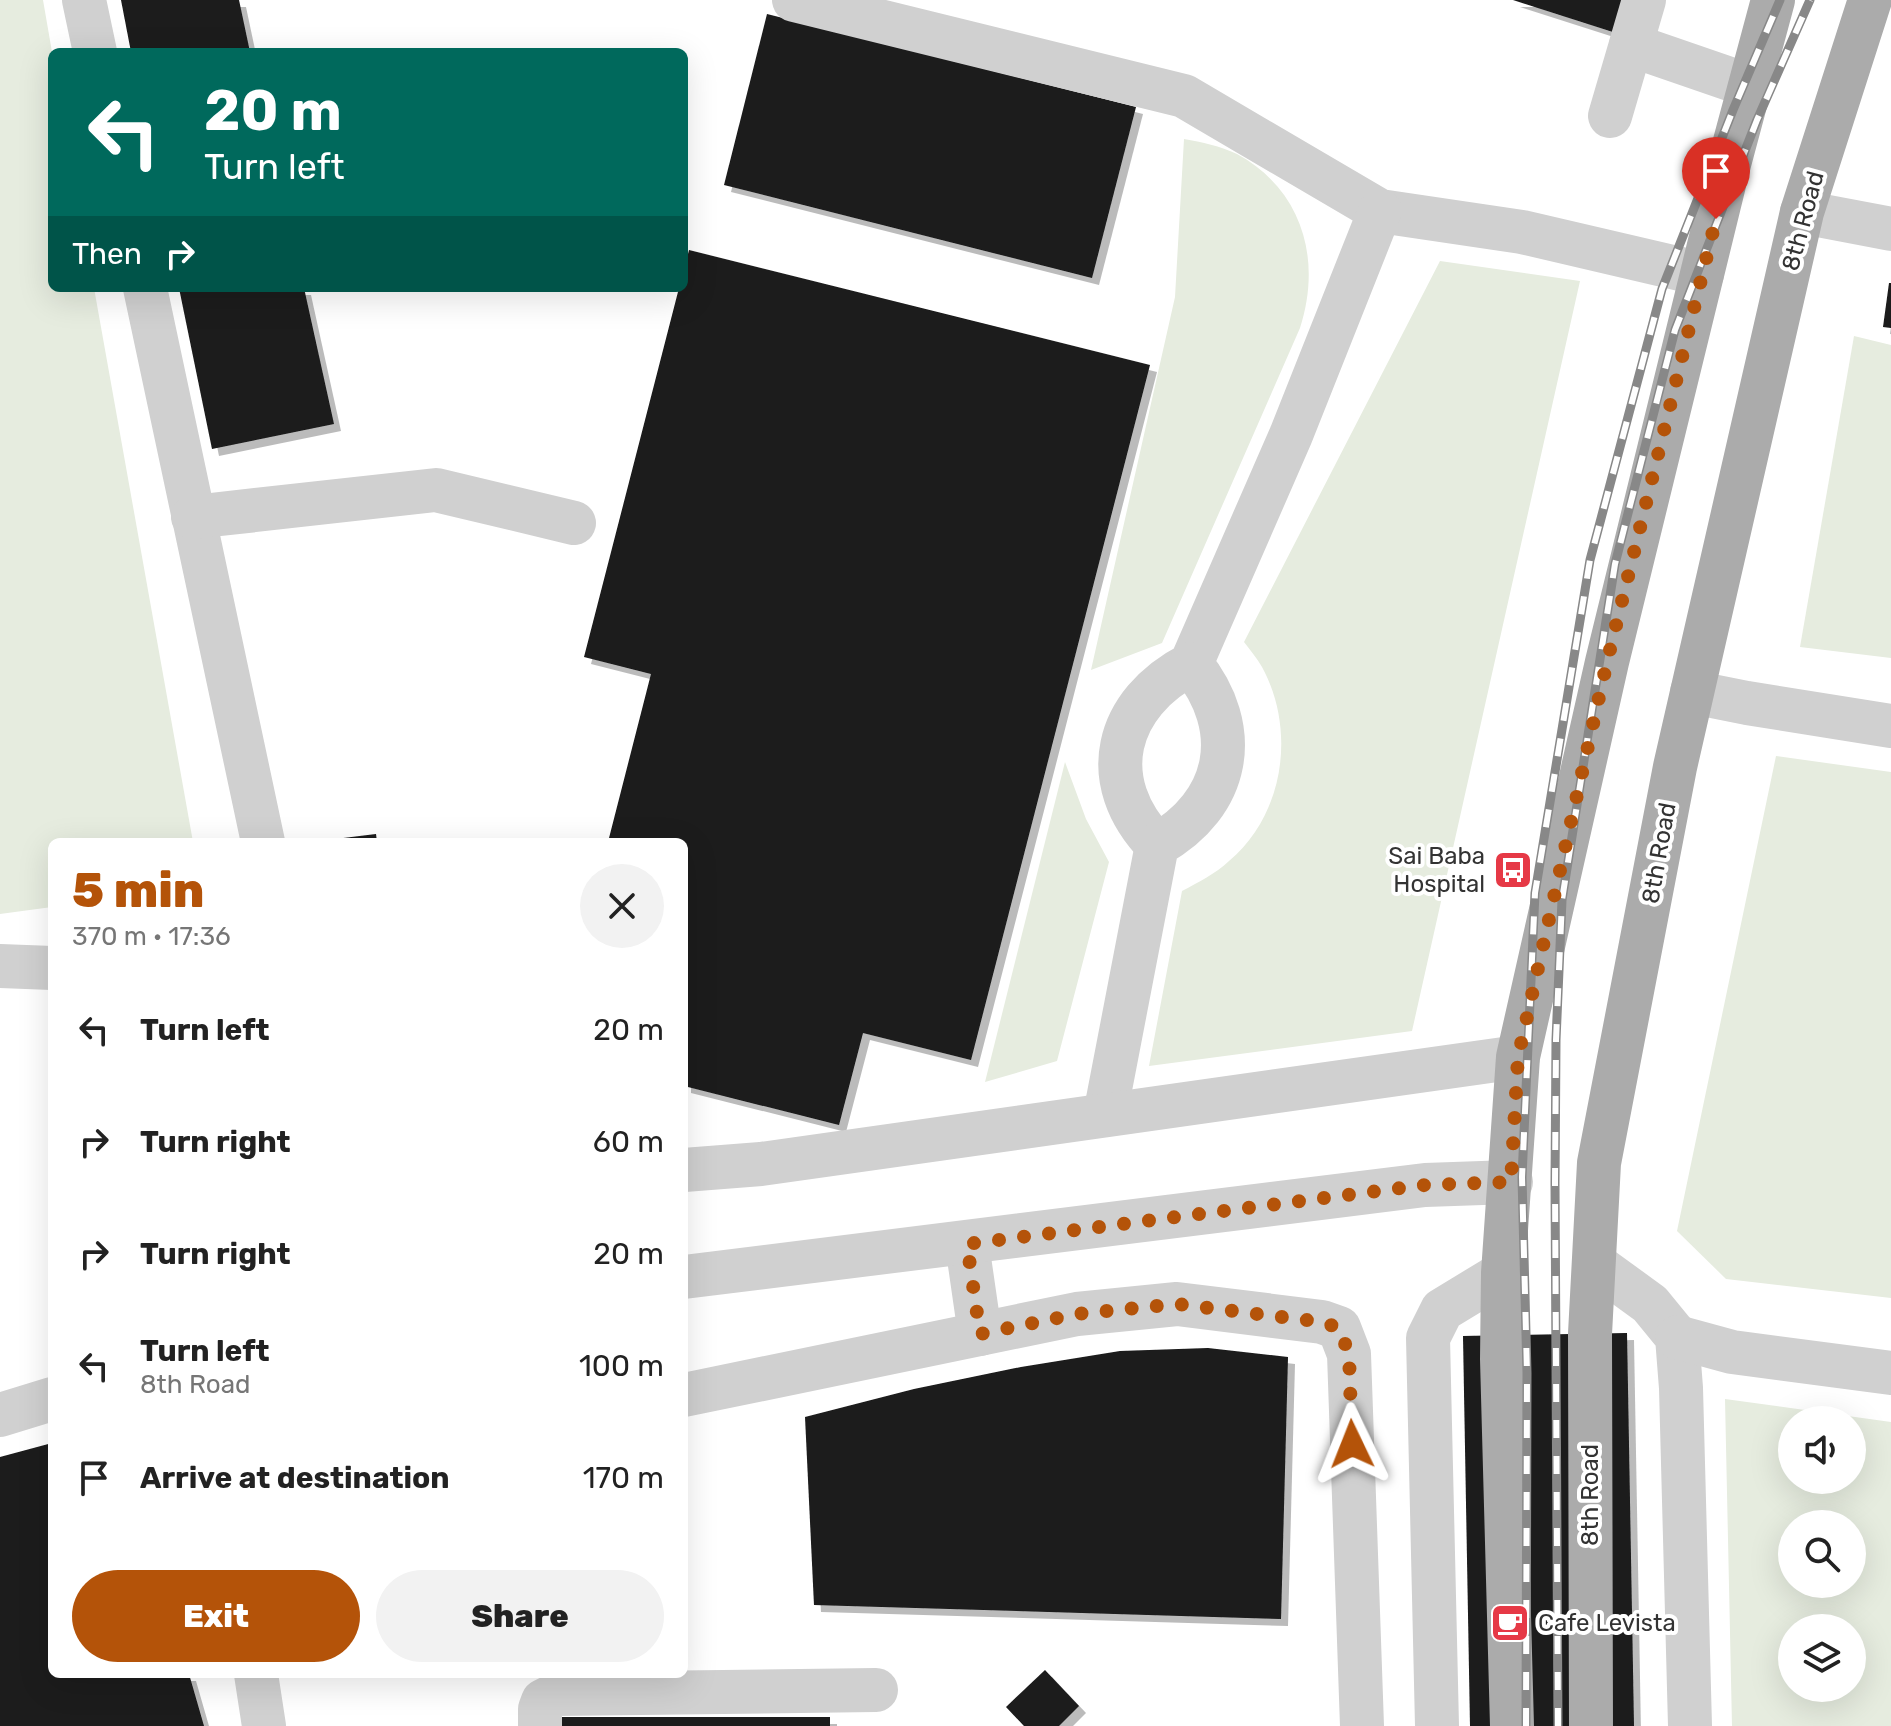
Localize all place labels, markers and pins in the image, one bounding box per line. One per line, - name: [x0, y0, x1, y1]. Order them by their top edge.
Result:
- pin: [1682, 137, 1750, 219]
- place label: Sai Baba Hospital: [1388, 842, 1485, 898]
- bus stop icon: Sai Baba Hospital: [1492, 849, 1534, 891]
- cafe icon: Cafe Levista: [1489, 1602, 1531, 1644]
- place label: Cafe Levista: [1538, 1609, 1676, 1637]

